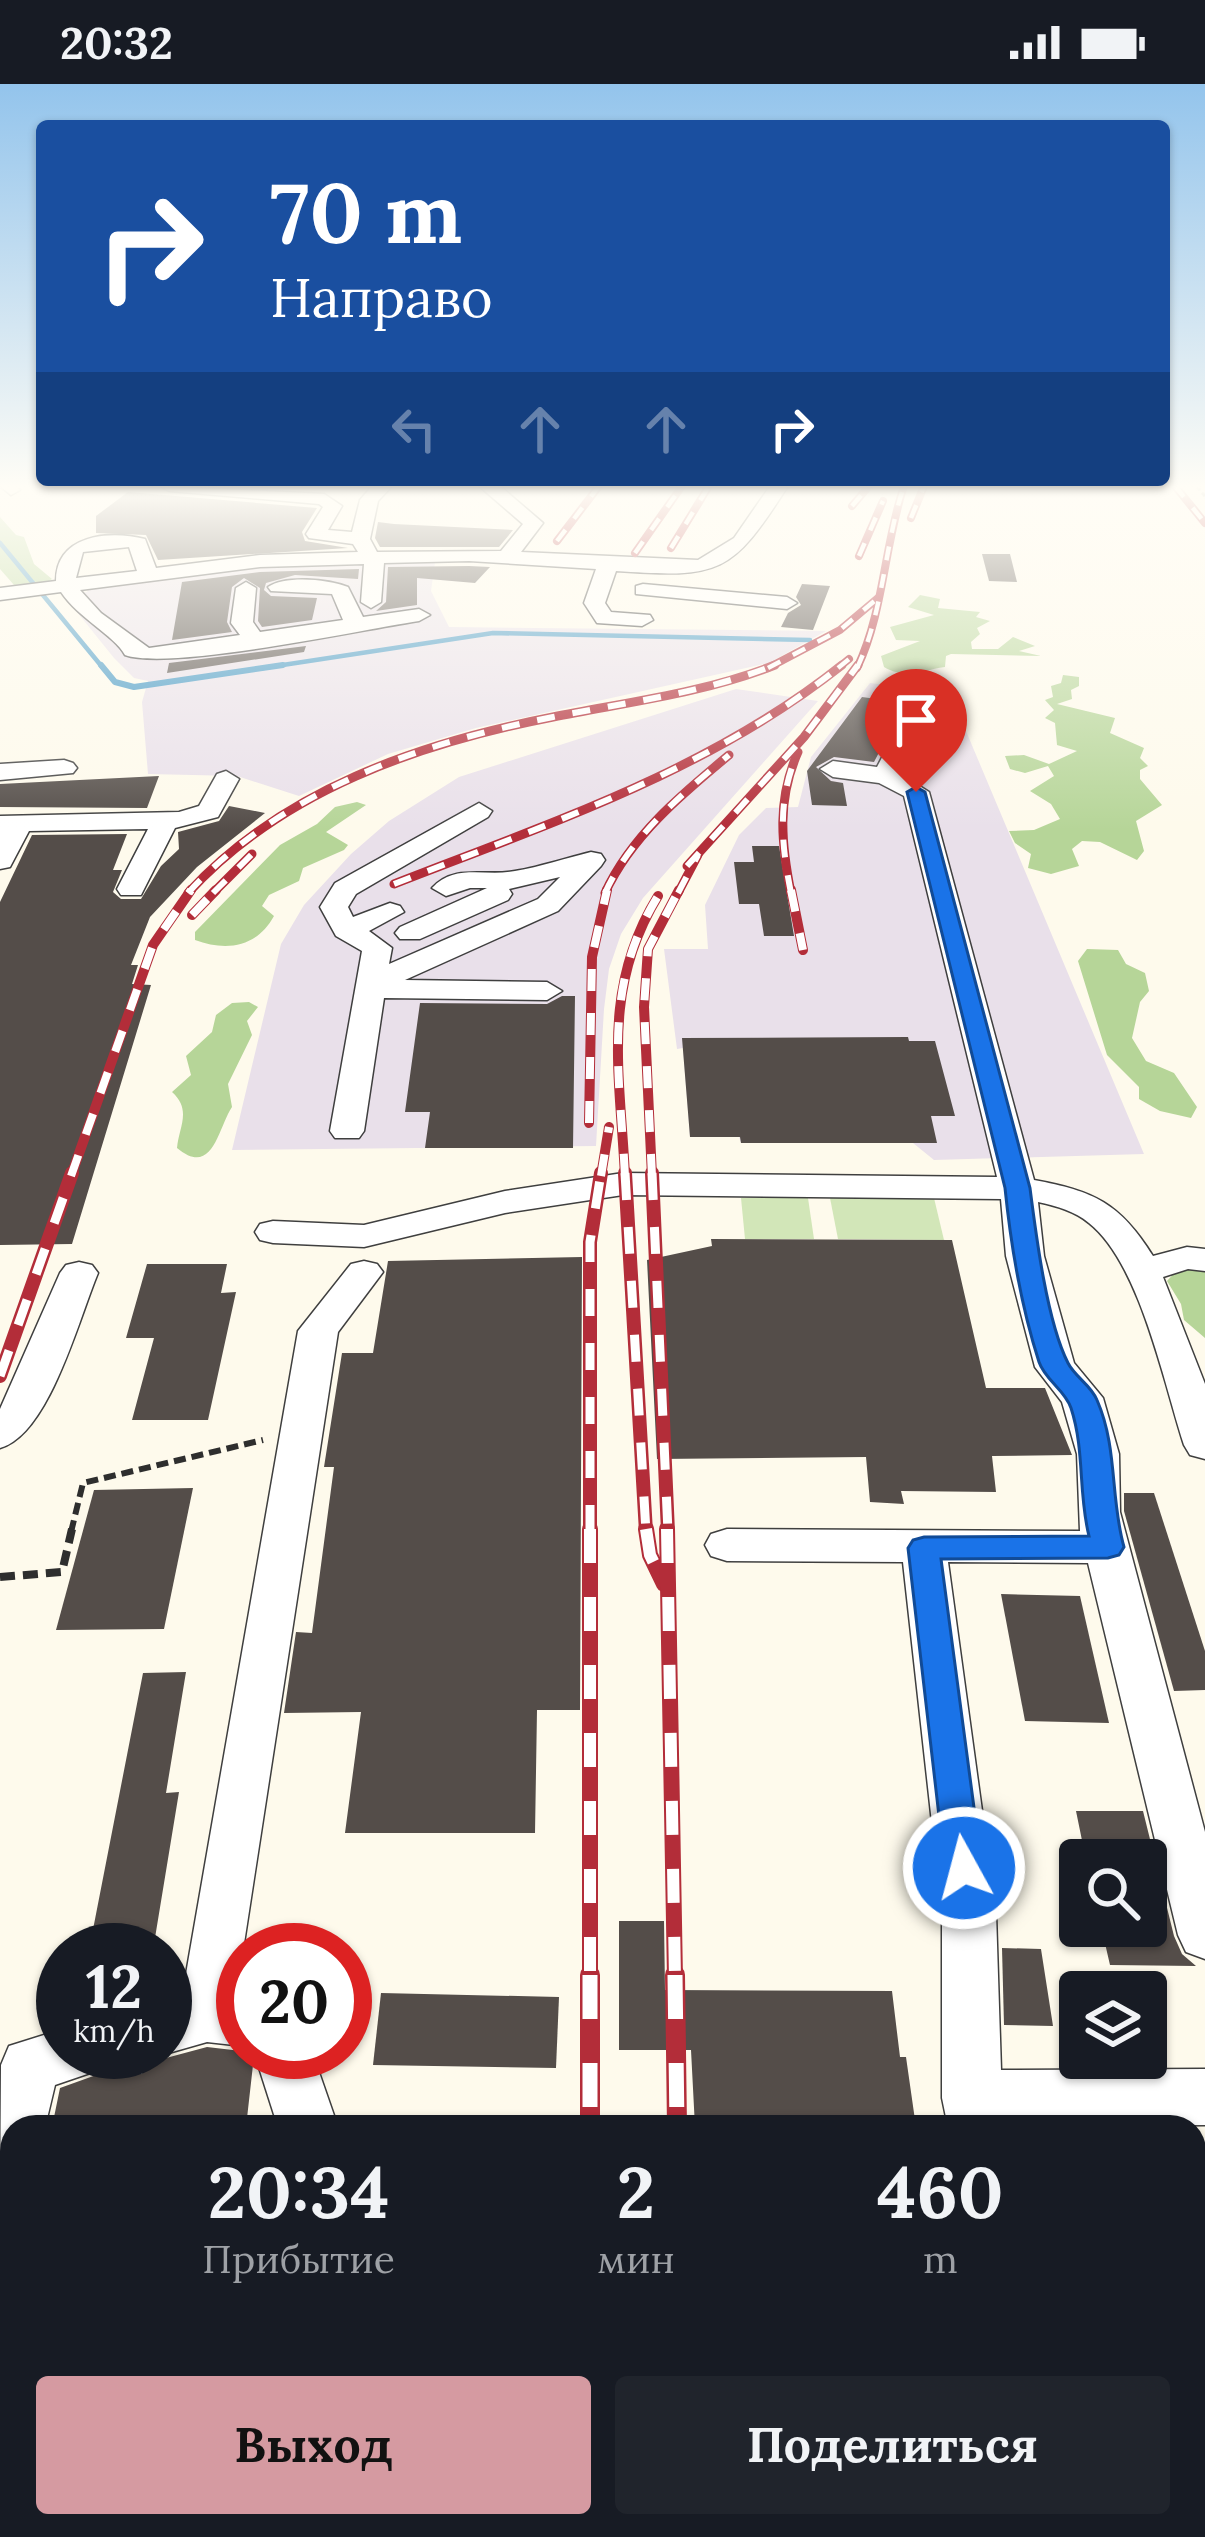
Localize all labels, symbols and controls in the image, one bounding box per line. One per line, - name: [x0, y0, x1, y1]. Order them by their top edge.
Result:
- text: 20:32: [60, 14, 173, 71]
- text: 70 m: [270, 158, 462, 266]
- icon: right: [72, 168, 228, 324]
- text: Направо: [270, 263, 493, 332]
- icon: left: [381, 396, 447, 462]
- icon: ahead: [507, 396, 573, 462]
- icon: ahead: [633, 396, 699, 462]
- icon: right: [759, 396, 825, 462]
- pin: [865, 669, 967, 792]
- icon: arrive: [883, 687, 949, 753]
- position arrow: [901, 1805, 1027, 1931]
- map controls: [1059, 1839, 1167, 2079]
- button: search: [1059, 1839, 1167, 1947]
- speed limit sign: 20: [216, 1923, 372, 2079]
- text: 12: [86, 1948, 142, 2024]
- button: layers: [1059, 1971, 1167, 2079]
- text: km/h: [73, 2012, 155, 2050]
- text: 20:34: [208, 2146, 390, 2238]
- text: 2: [617, 2146, 655, 2238]
- text: 460: [877, 2146, 1004, 2238]
- text: Прибытие: [202, 2234, 395, 2284]
- text: мин: [597, 2234, 675, 2284]
- text: m: [923, 2234, 958, 2284]
- button: Выход: [36, 2376, 591, 2514]
- button: Поделиться: [615, 2376, 1170, 2514]

